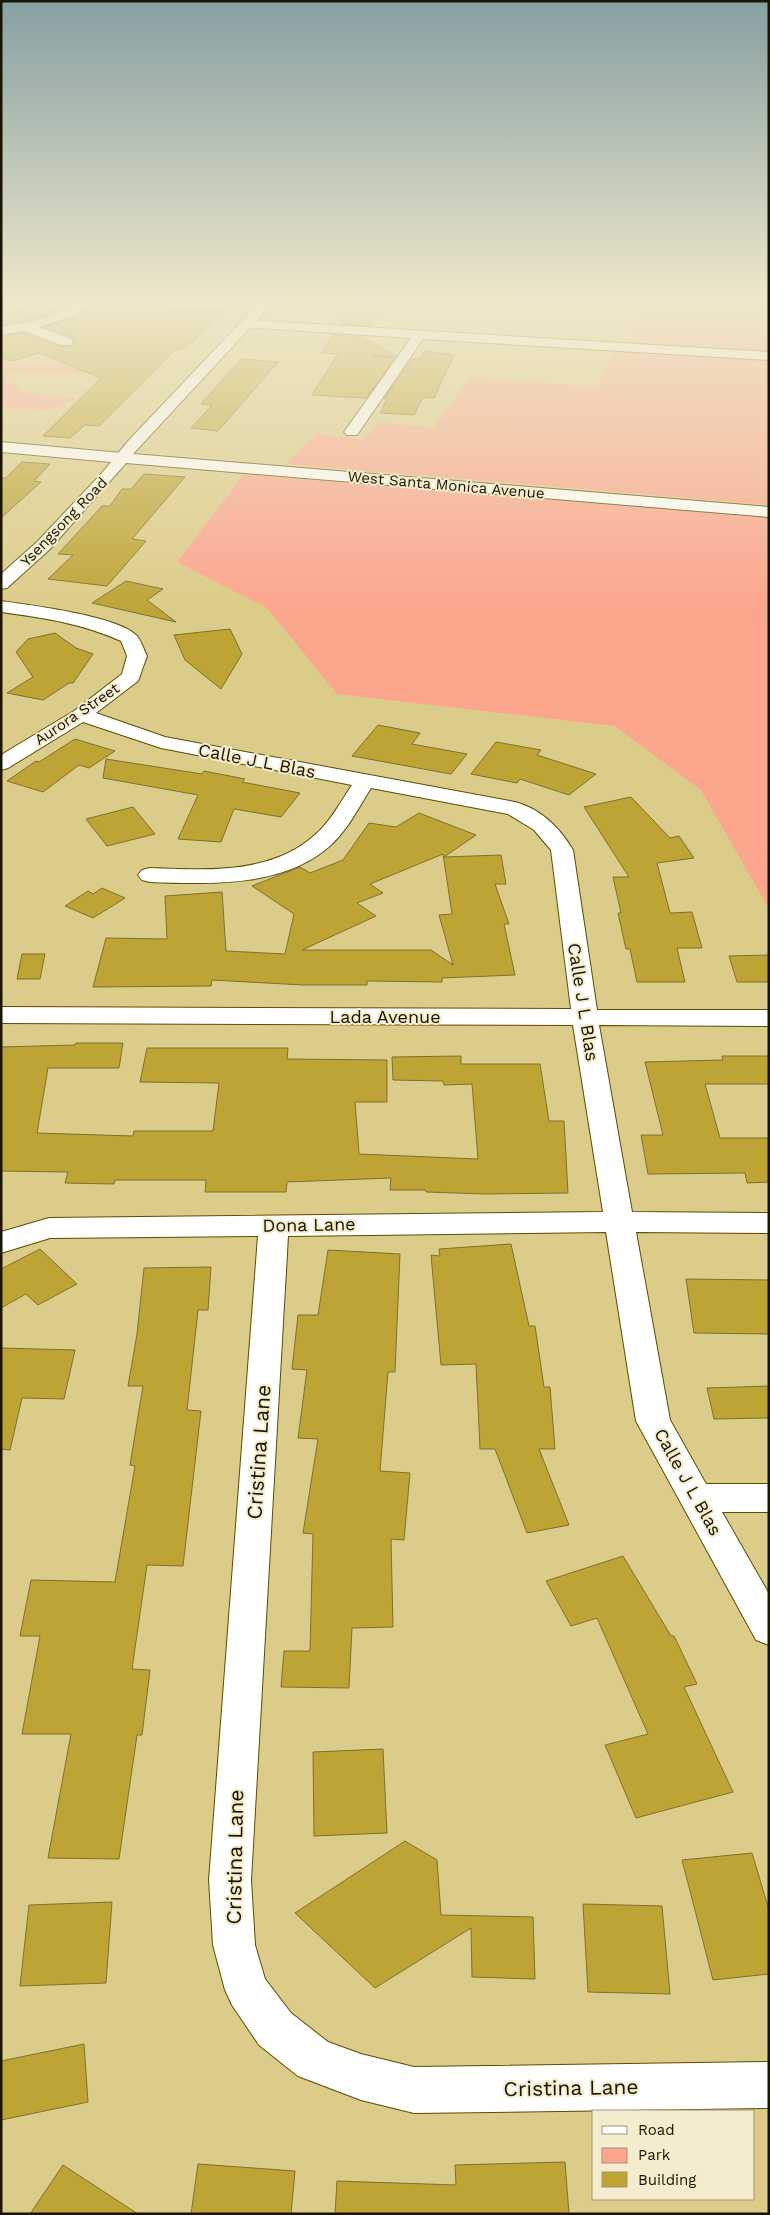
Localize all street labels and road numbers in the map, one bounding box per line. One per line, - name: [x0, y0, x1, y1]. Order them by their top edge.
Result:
- street label: West Santa Monica Avenue: [347, 467, 545, 503]
- street label: Ysengsong Road: [17, 474, 111, 570]
- street label: Aurora Street: [31, 679, 123, 749]
- street label: Calle J L Blas: [197, 739, 318, 782]
- street label: Calle J L Blas: [564, 941, 603, 1062]
- street label: Lada Avenue: [329, 1006, 441, 1027]
- street label: Dona Lane: [262, 1213, 356, 1236]
- street label: Cristina Lane: [241, 1384, 276, 1520]
- street label: Calle J L Blas: [650, 1424, 727, 1539]
- street label: Cristina Lane: [221, 1789, 248, 1925]
- street label: Cristina Lane: [503, 2074, 639, 2101]

